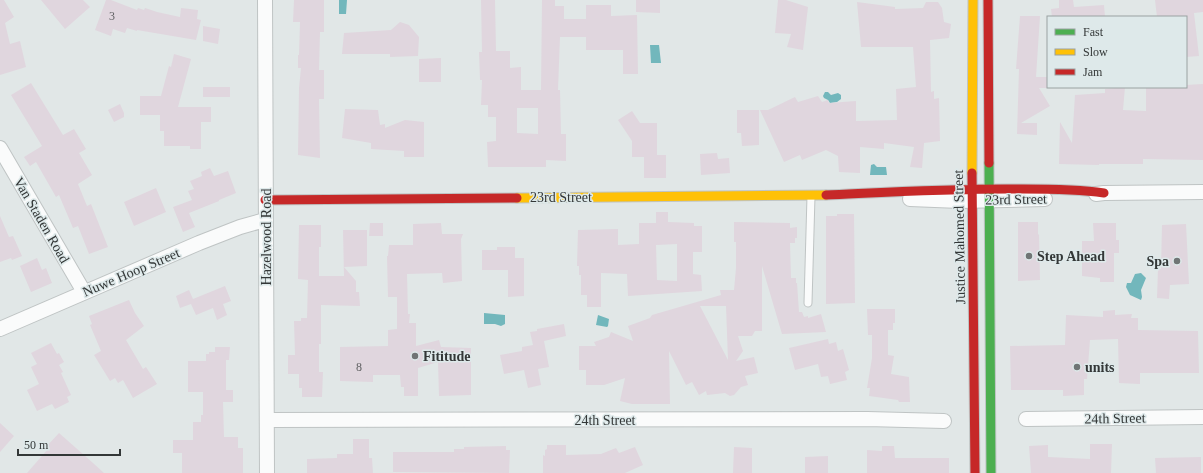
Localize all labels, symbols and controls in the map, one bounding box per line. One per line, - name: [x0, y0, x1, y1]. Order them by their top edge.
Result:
- house number: 3: [109, 9, 115, 23]
- legend: [1047, 16, 1187, 88]
- text: Fast: [1083, 25, 1104, 39]
- text: Slow: [1083, 45, 1108, 59]
- text: Jam: [1083, 65, 1103, 79]
- street label: Justice Mahomed Street: [951, 170, 968, 304]
- street label: Van Staden Road: [11, 175, 72, 266]
- street label: Hazelwood Road: [259, 189, 274, 285]
- street label: 23rd Street: [530, 190, 592, 205]
- street label: 23rd Street: [985, 191, 1047, 208]
- street label: Nuwe Hoop Street: [80, 245, 182, 300]
- place label: Step Ahead: [1037, 249, 1105, 264]
- marker: Step Ahead: [1024, 251, 1034, 261]
- place label: Spa: [1146, 254, 1169, 269]
- marker: Spa: [1172, 256, 1182, 266]
- place label: Fititude: [423, 349, 470, 364]
- marker: Fititude: [410, 351, 420, 361]
- house number: 8: [356, 360, 362, 374]
- place label: units: [1085, 360, 1115, 375]
- marker: units: [1072, 362, 1082, 372]
- street label: 24th Street: [1084, 410, 1146, 427]
- street label: 24th Street: [574, 413, 636, 428]
- scale bar: [18, 431, 120, 457]
- text: 50 m: [24, 438, 49, 452]

